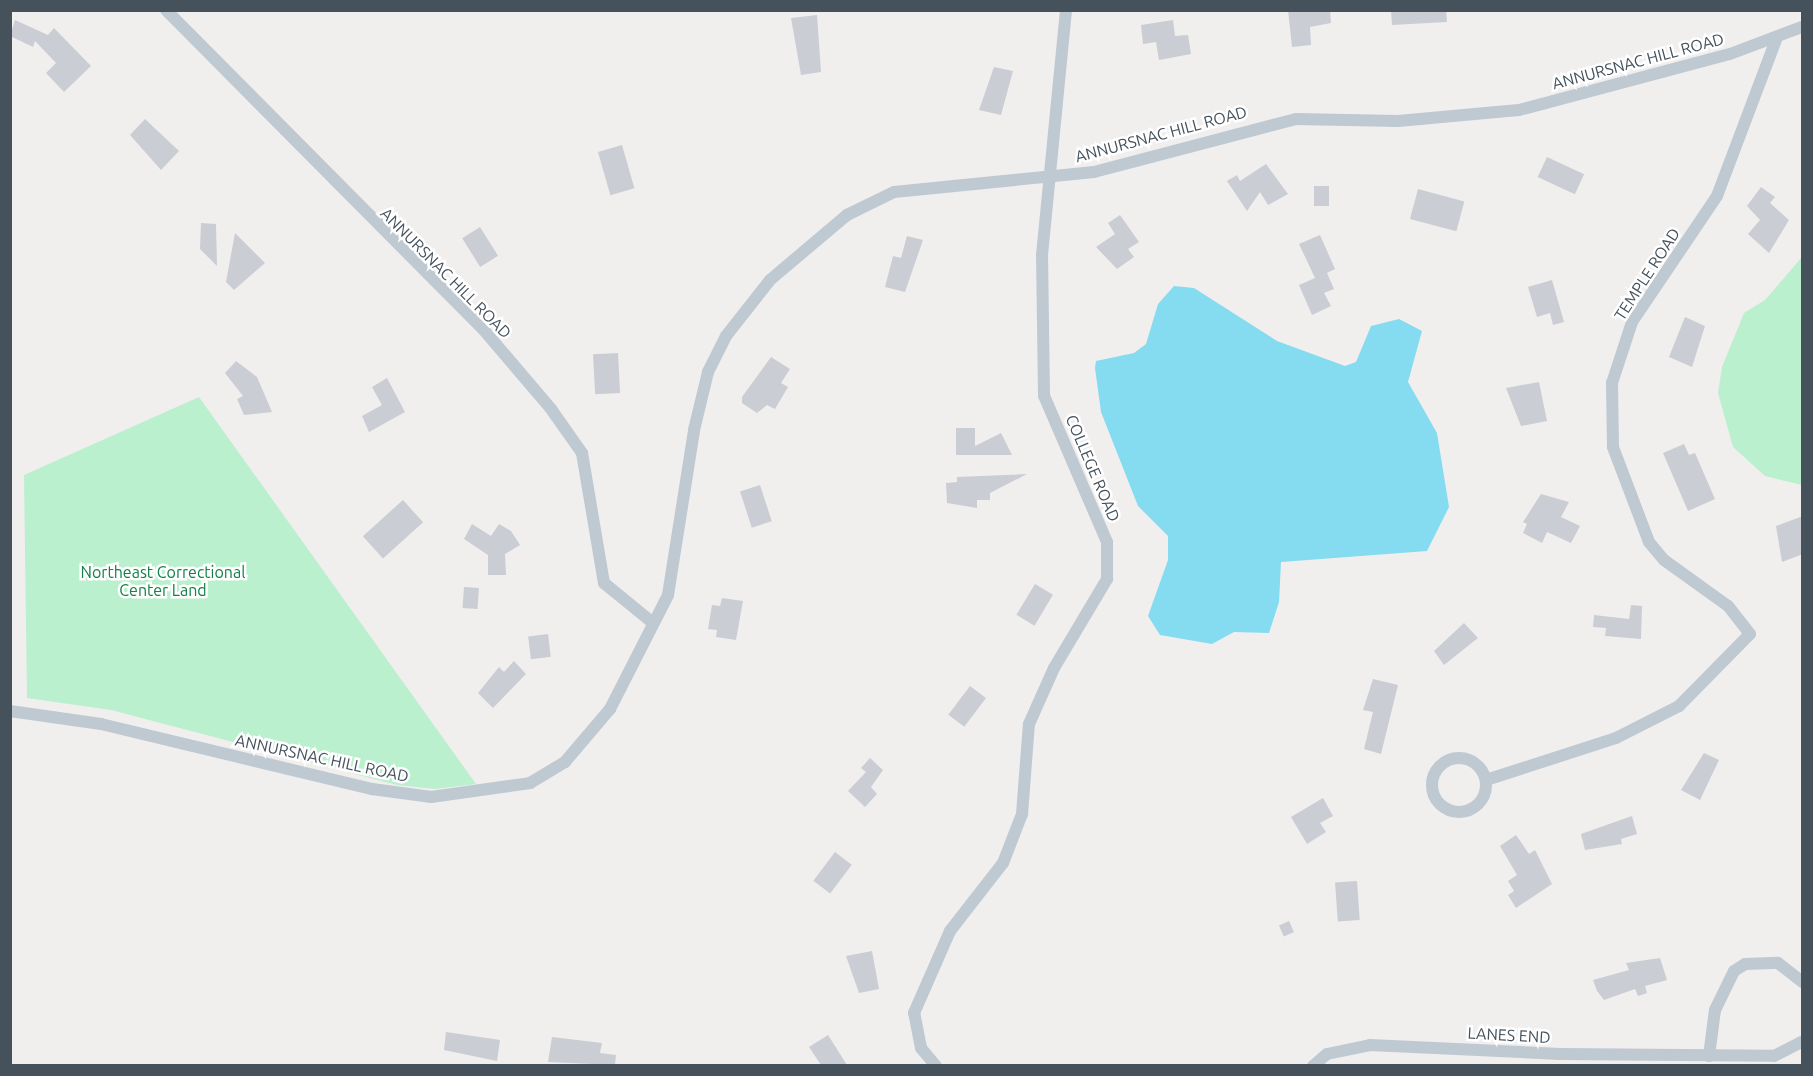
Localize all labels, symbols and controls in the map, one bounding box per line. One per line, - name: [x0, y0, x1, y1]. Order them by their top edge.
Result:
- street label: ANNURSNAC HILL ROAD: [1550, 29, 1726, 93]
- street label: ANNURSNAC HILL ROAD: [1073, 102, 1249, 166]
- street label: ANNURSNAC HILL ROAD: [377, 204, 515, 342]
- street label: TEMPLE ROAD: [1610, 224, 1684, 324]
- street label: COLLEGE ROAD: [1062, 412, 1124, 524]
- park label: Northeast Correctional Center Land: [81, 562, 245, 600]
- street label: ANNURSNAC HILL ROAD: [234, 730, 410, 786]
- street label: LANES END: [1467, 1023, 1551, 1047]

